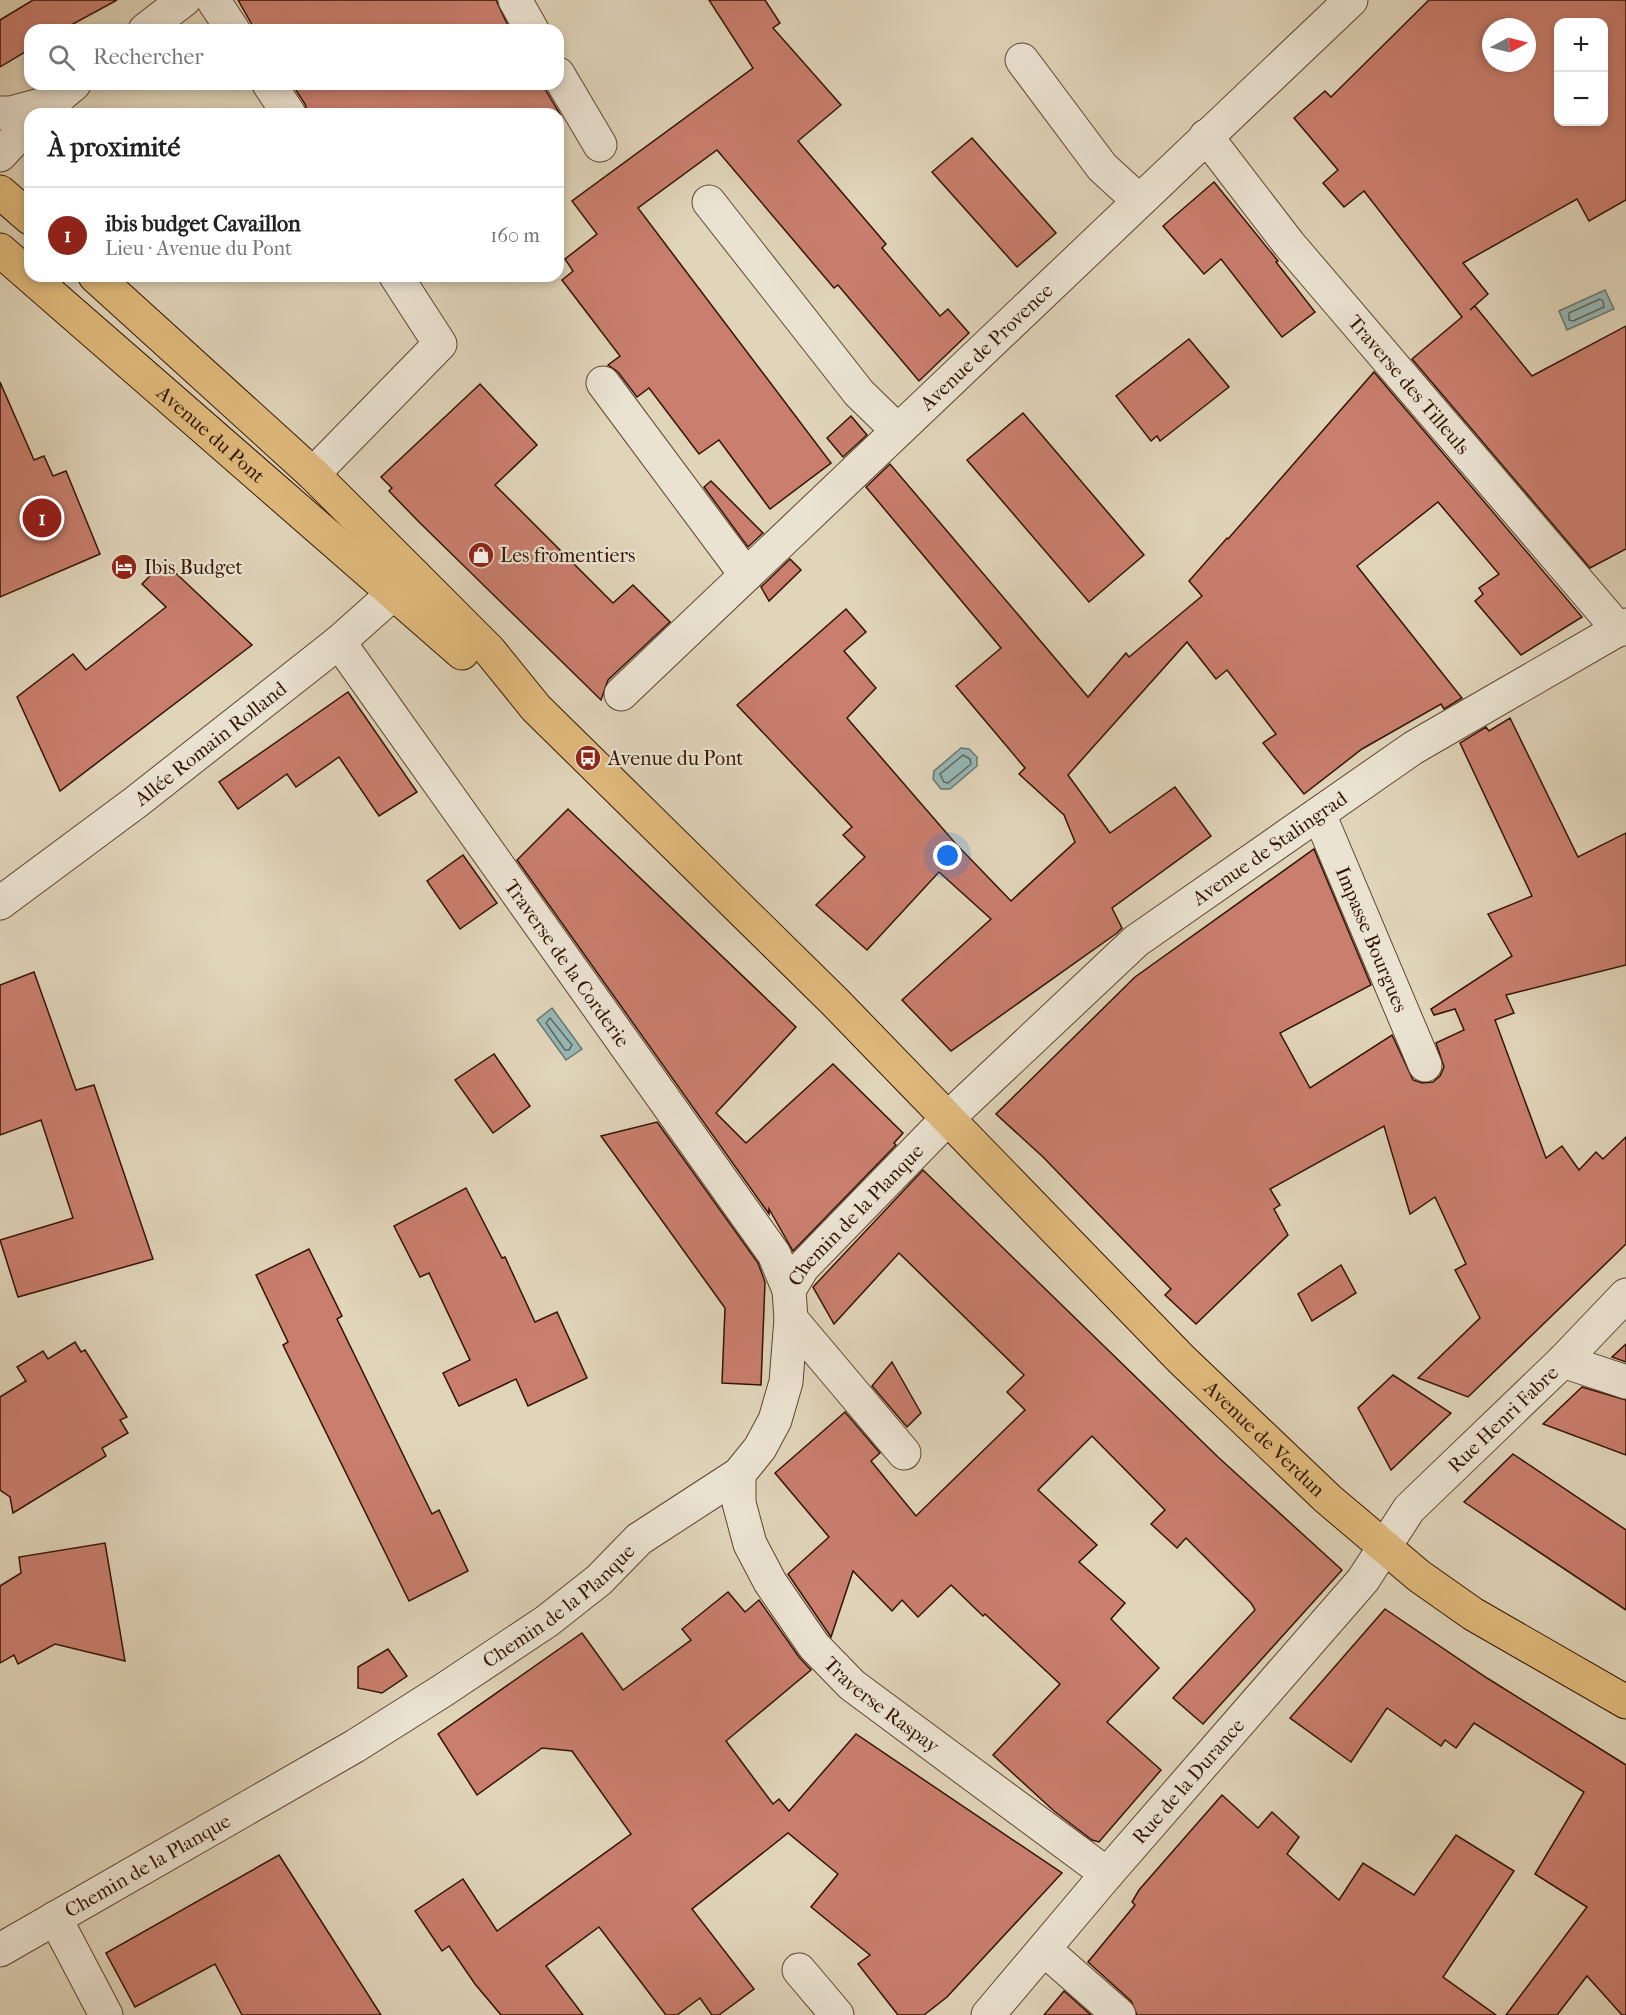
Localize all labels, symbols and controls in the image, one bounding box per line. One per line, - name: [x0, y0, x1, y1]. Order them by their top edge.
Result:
- north arrow: [1482, 18, 1536, 72]
- map controls: [1554, 18, 1608, 126]
- button: +: [1554, 18, 1608, 72]
- search box: [24, 24, 564, 90]
- icon: search: [45, 41, 78, 74]
- text: Rechercher: [93, 44, 204, 70]
- button: −: [1554, 72, 1608, 126]
- text: À proximité: [48, 132, 180, 163]
- text: ibis budget Cavaillon: [105, 211, 301, 237]
- text: 1: [64, 224, 71, 247]
- text: 160 m: [490, 224, 540, 247]
- text: Lieu · Avenue du Pont: [105, 237, 292, 260]
- street label: Avenue de Provence: [915, 279, 1058, 416]
- street label: Traverse des Tilleuls: [1343, 311, 1475, 459]
- street label: Avenue du Pont: [151, 381, 269, 488]
- pin: 1: [22, 496, 62, 540]
- shop icon: Les fromentiers: [466, 540, 496, 570]
- place label: Les fromentiers: [500, 544, 635, 567]
- hotel icon: Ibis Budget: [109, 552, 139, 582]
- place label: Ibis Budget: [144, 556, 243, 579]
- street label: Allée Romain Rolland: [129, 676, 292, 811]
- bus stop icon: Avenue du Pont: [573, 743, 603, 773]
- place label: Avenue du Pont: [607, 747, 744, 770]
- street label: Avenue de Stalingrad: [1187, 786, 1352, 911]
- your location: [933, 841, 962, 870]
- street label: Impasse Bourgues: [1331, 863, 1412, 1016]
- street label: Traverse de la Corderie: [500, 875, 634, 1052]
- street label: Chemin de la Planque: [783, 1139, 928, 1290]
- street label: Rue Henri Fabre: [1443, 1361, 1563, 1477]
- street label: Avenue de Verdun: [1198, 1376, 1330, 1502]
- street label: Chemin de la Planque: [478, 1540, 640, 1673]
- street label: Traverse Raspay: [819, 1652, 945, 1759]
- street label: Rue de la Durance: [1128, 1714, 1249, 1848]
- street label: Chemin de la Planque: [61, 1809, 235, 1922]

